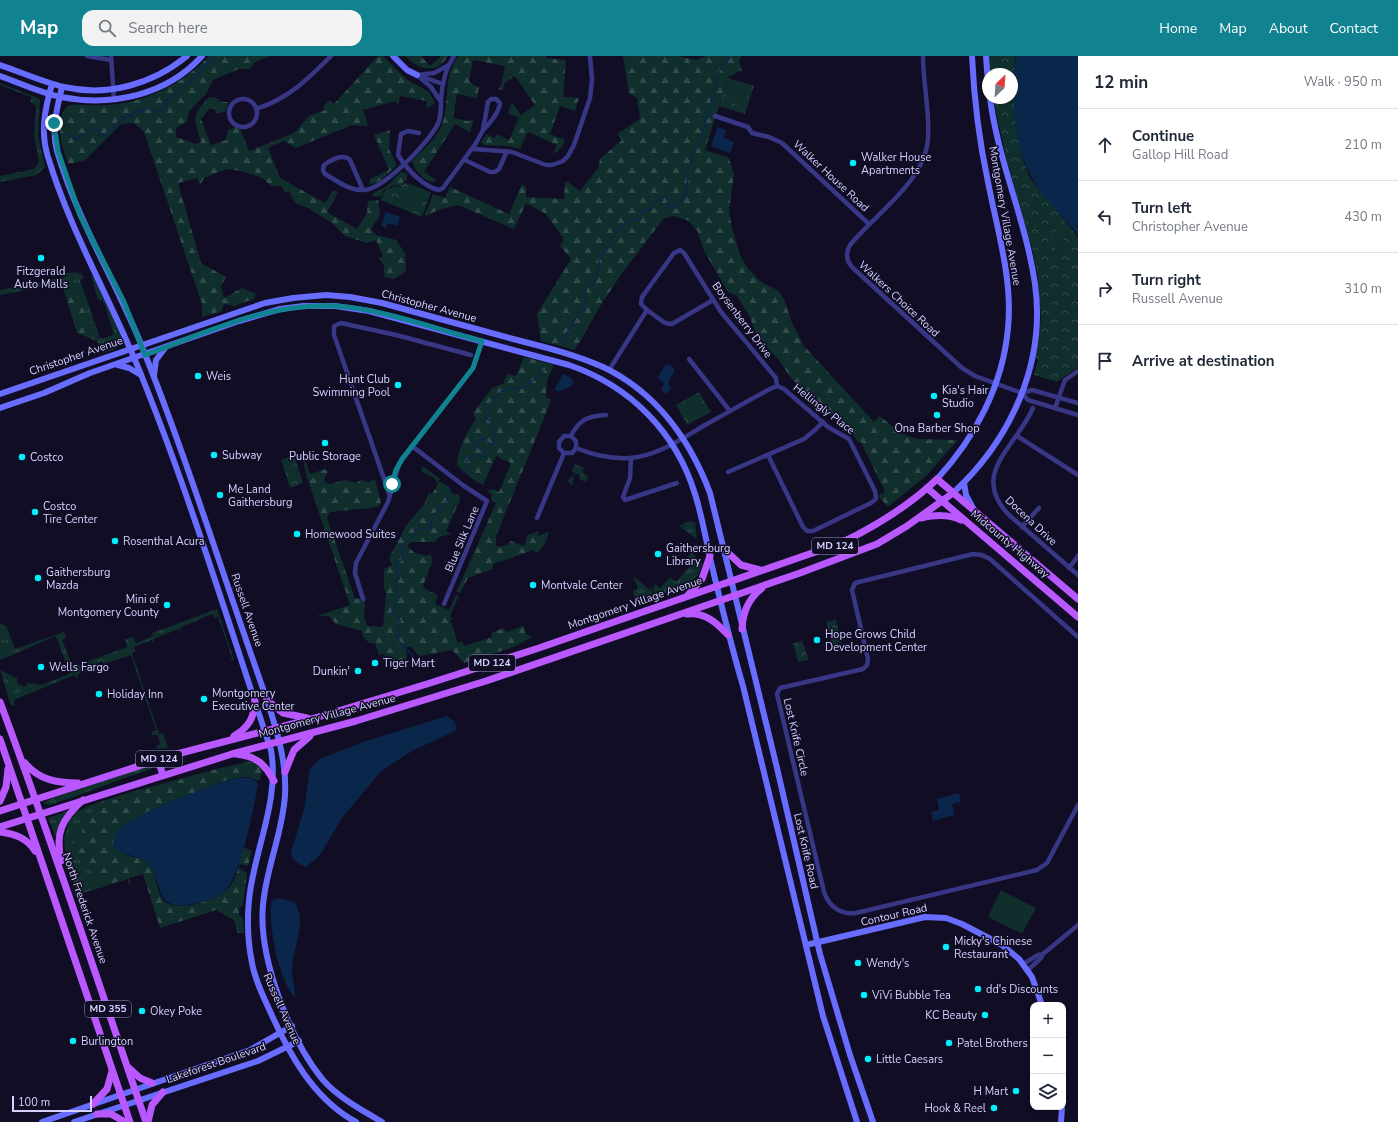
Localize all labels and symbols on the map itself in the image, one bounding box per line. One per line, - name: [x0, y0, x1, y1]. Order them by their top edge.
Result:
- north arrow: [982, 68, 1018, 104]
- route end: [45, 114, 63, 132]
- street label: Walker House Road: [790, 137, 872, 215]
- street label: Montgomery Village Avenue: [985, 145, 1025, 287]
- place label: Walker House Apartments: [861, 150, 931, 178]
- marker: Walker House Apartments: [848, 158, 858, 168]
- marker: Fitzgerald Auto Malls: [36, 253, 46, 263]
- street label: Walkers Choice Road: [855, 258, 943, 340]
- place label: Fitzgerald Auto Malls: [14, 264, 68, 292]
- street label: Boysenberry Drive: [708, 279, 776, 361]
- street label: Christopher Avenue: [380, 286, 478, 326]
- street label: Christopher Avenue: [27, 333, 125, 379]
- place label: Weis: [206, 369, 231, 384]
- marker: Weis: [193, 371, 203, 381]
- place label: Hunt Club Swimming Pool: [312, 372, 391, 400]
- marker: Hunt Club Swimming Pool: [393, 380, 403, 390]
- street label: Hellingly Place: [790, 380, 858, 438]
- place label: Kia's Hair Studio: [942, 383, 989, 411]
- marker: Kia's Hair Studio: [929, 391, 939, 401]
- marker: Ona Barber Shop: [932, 410, 942, 420]
- place label: Ona Barber Shop: [894, 421, 980, 436]
- marker: Public Storage: [320, 438, 330, 448]
- place label: Subway: [222, 448, 262, 463]
- place label: Public Storage: [289, 449, 361, 464]
- place label: Costco: [30, 450, 63, 465]
- marker: Subway: [209, 450, 219, 460]
- marker: Costco: [17, 452, 27, 462]
- route start: [383, 475, 401, 493]
- place label: Me Land Gaithersburg: [228, 482, 292, 510]
- marker: Me Land Gaithersburg: [215, 490, 225, 500]
- street label: Docena Drive: [1002, 493, 1060, 549]
- place label: Costco Tire Center: [43, 499, 97, 527]
- street label: Blue Silk Lane: [441, 504, 483, 574]
- marker: Costco Tire Center: [30, 507, 40, 517]
- street label: Midcounty Highway: [967, 507, 1053, 582]
- place label: Homewood Suites: [305, 527, 396, 542]
- marker: Homewood Suites: [292, 529, 302, 539]
- place label: Rosenthal Acura: [123, 534, 205, 549]
- marker: Rosenthal Acura: [110, 536, 120, 546]
- road number: MD 124: [812, 538, 858, 554]
- place label: Gaithersburg Library: [666, 541, 730, 569]
- marker: Gaithersburg Library: [653, 549, 663, 559]
- place label: Gaithersburg Mazda: [46, 565, 110, 593]
- street label: Russell Avenue: [227, 571, 267, 649]
- marker: Gaithersburg Mazda: [33, 573, 43, 583]
- street label: Montgomery Village Avenue: [566, 573, 704, 633]
- place label: Montvale Center: [541, 578, 623, 593]
- marker: Montvale Center: [528, 580, 538, 590]
- place label: Mini of Montgomery County: [58, 592, 159, 620]
- marker: Mini of Montgomery County: [162, 600, 172, 610]
- place label: Hope Grows Child Development Center: [825, 627, 927, 655]
- marker: Hope Grows Child Development Center: [812, 635, 822, 645]
- road number: MD 124: [469, 655, 515, 671]
- place label: Tiger Mart: [383, 656, 435, 671]
- marker: Tiger Mart: [370, 658, 380, 668]
- place label: Wells Fargo: [49, 660, 109, 675]
- marker: Wells Fargo: [36, 662, 46, 672]
- place label: Dunkin': [313, 664, 350, 679]
- marker: Dunkin': [353, 666, 363, 676]
- place label: Montgomery Executive Center: [212, 686, 295, 714]
- place label: Holiday Inn: [107, 687, 163, 702]
- marker: Holiday Inn: [94, 689, 104, 699]
- street label: Montgomery Village Avenue: [257, 690, 397, 742]
- marker: Montgomery Executive Center: [199, 694, 209, 704]
- street label: Lost Knife Circle: [780, 696, 812, 778]
- road number: MD 124: [136, 751, 182, 767]
- street label: Lost Knife Road: [790, 812, 822, 890]
- street label: North Frederick Avenue: [59, 850, 111, 966]
- street label: Contour Road: [859, 900, 929, 930]
- place label: Micky's Chinese Restaurant: [954, 934, 1032, 962]
- marker: Micky's Chinese Restaurant: [941, 942, 951, 952]
- place label: Wendy's: [866, 956, 909, 971]
- marker: Wendy's: [853, 958, 863, 968]
- street label: Russell Avenue: [260, 971, 305, 1047]
- place label: dd's Discounts: [986, 982, 1058, 997]
- marker: dd's Discounts: [973, 984, 983, 994]
- place label: ViVi Bubble Tea: [871, 988, 951, 1003]
- marker: ViVi Bubble Tea: [859, 990, 869, 1000]
- road number: MD 355: [85, 1001, 131, 1017]
- place label: Okey Poke: [150, 1004, 202, 1019]
- marker: Okey Poke: [137, 1006, 147, 1016]
- place label: KC Beauty: [925, 1008, 977, 1023]
- marker: KC Beauty: [980, 1010, 990, 1020]
- place label: Burlington: [81, 1034, 133, 1049]
- marker: Burlington: [68, 1036, 78, 1046]
- place label: Patel Brothers: [957, 1036, 1028, 1051]
- marker: Patel Brothers: [944, 1038, 954, 1048]
- street label: Lakeforest Boulevard: [164, 1039, 268, 1087]
- place label: Little Caesars: [876, 1052, 943, 1067]
- marker: Little Caesars: [863, 1054, 873, 1064]
- place label: H Mart: [973, 1084, 1008, 1099]
- marker: H Mart: [1011, 1086, 1021, 1096]
- scale bar: [12, 1094, 92, 1113]
- place label: Hook & Reel: [924, 1101, 987, 1116]
- marker: Hook & Reel: [989, 1103, 999, 1113]

